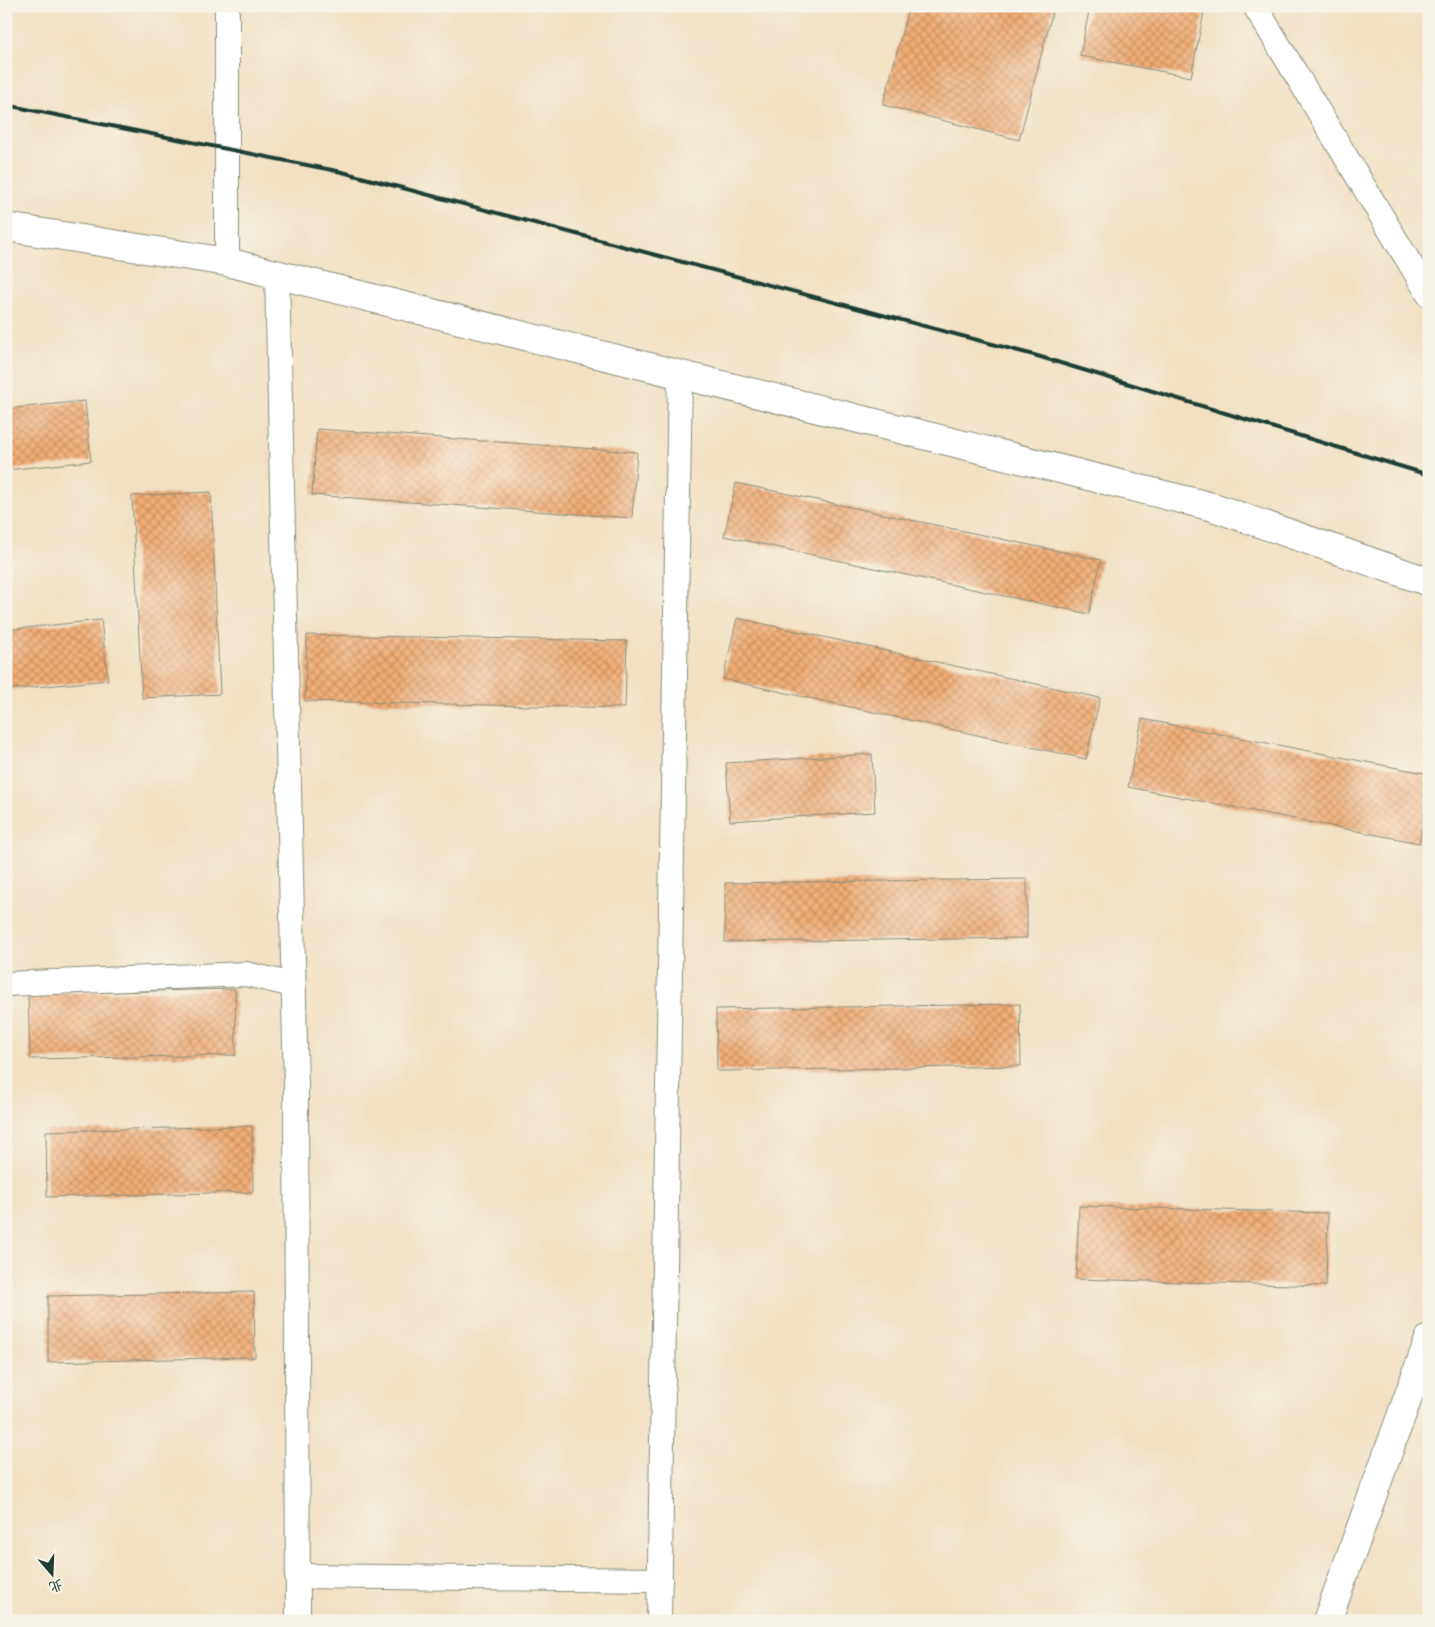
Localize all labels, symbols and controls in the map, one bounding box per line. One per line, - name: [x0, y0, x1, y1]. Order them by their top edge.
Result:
- north arrow: [28, 1550, 78, 1600]
- text: 北: [46, 1573, 65, 1596]

